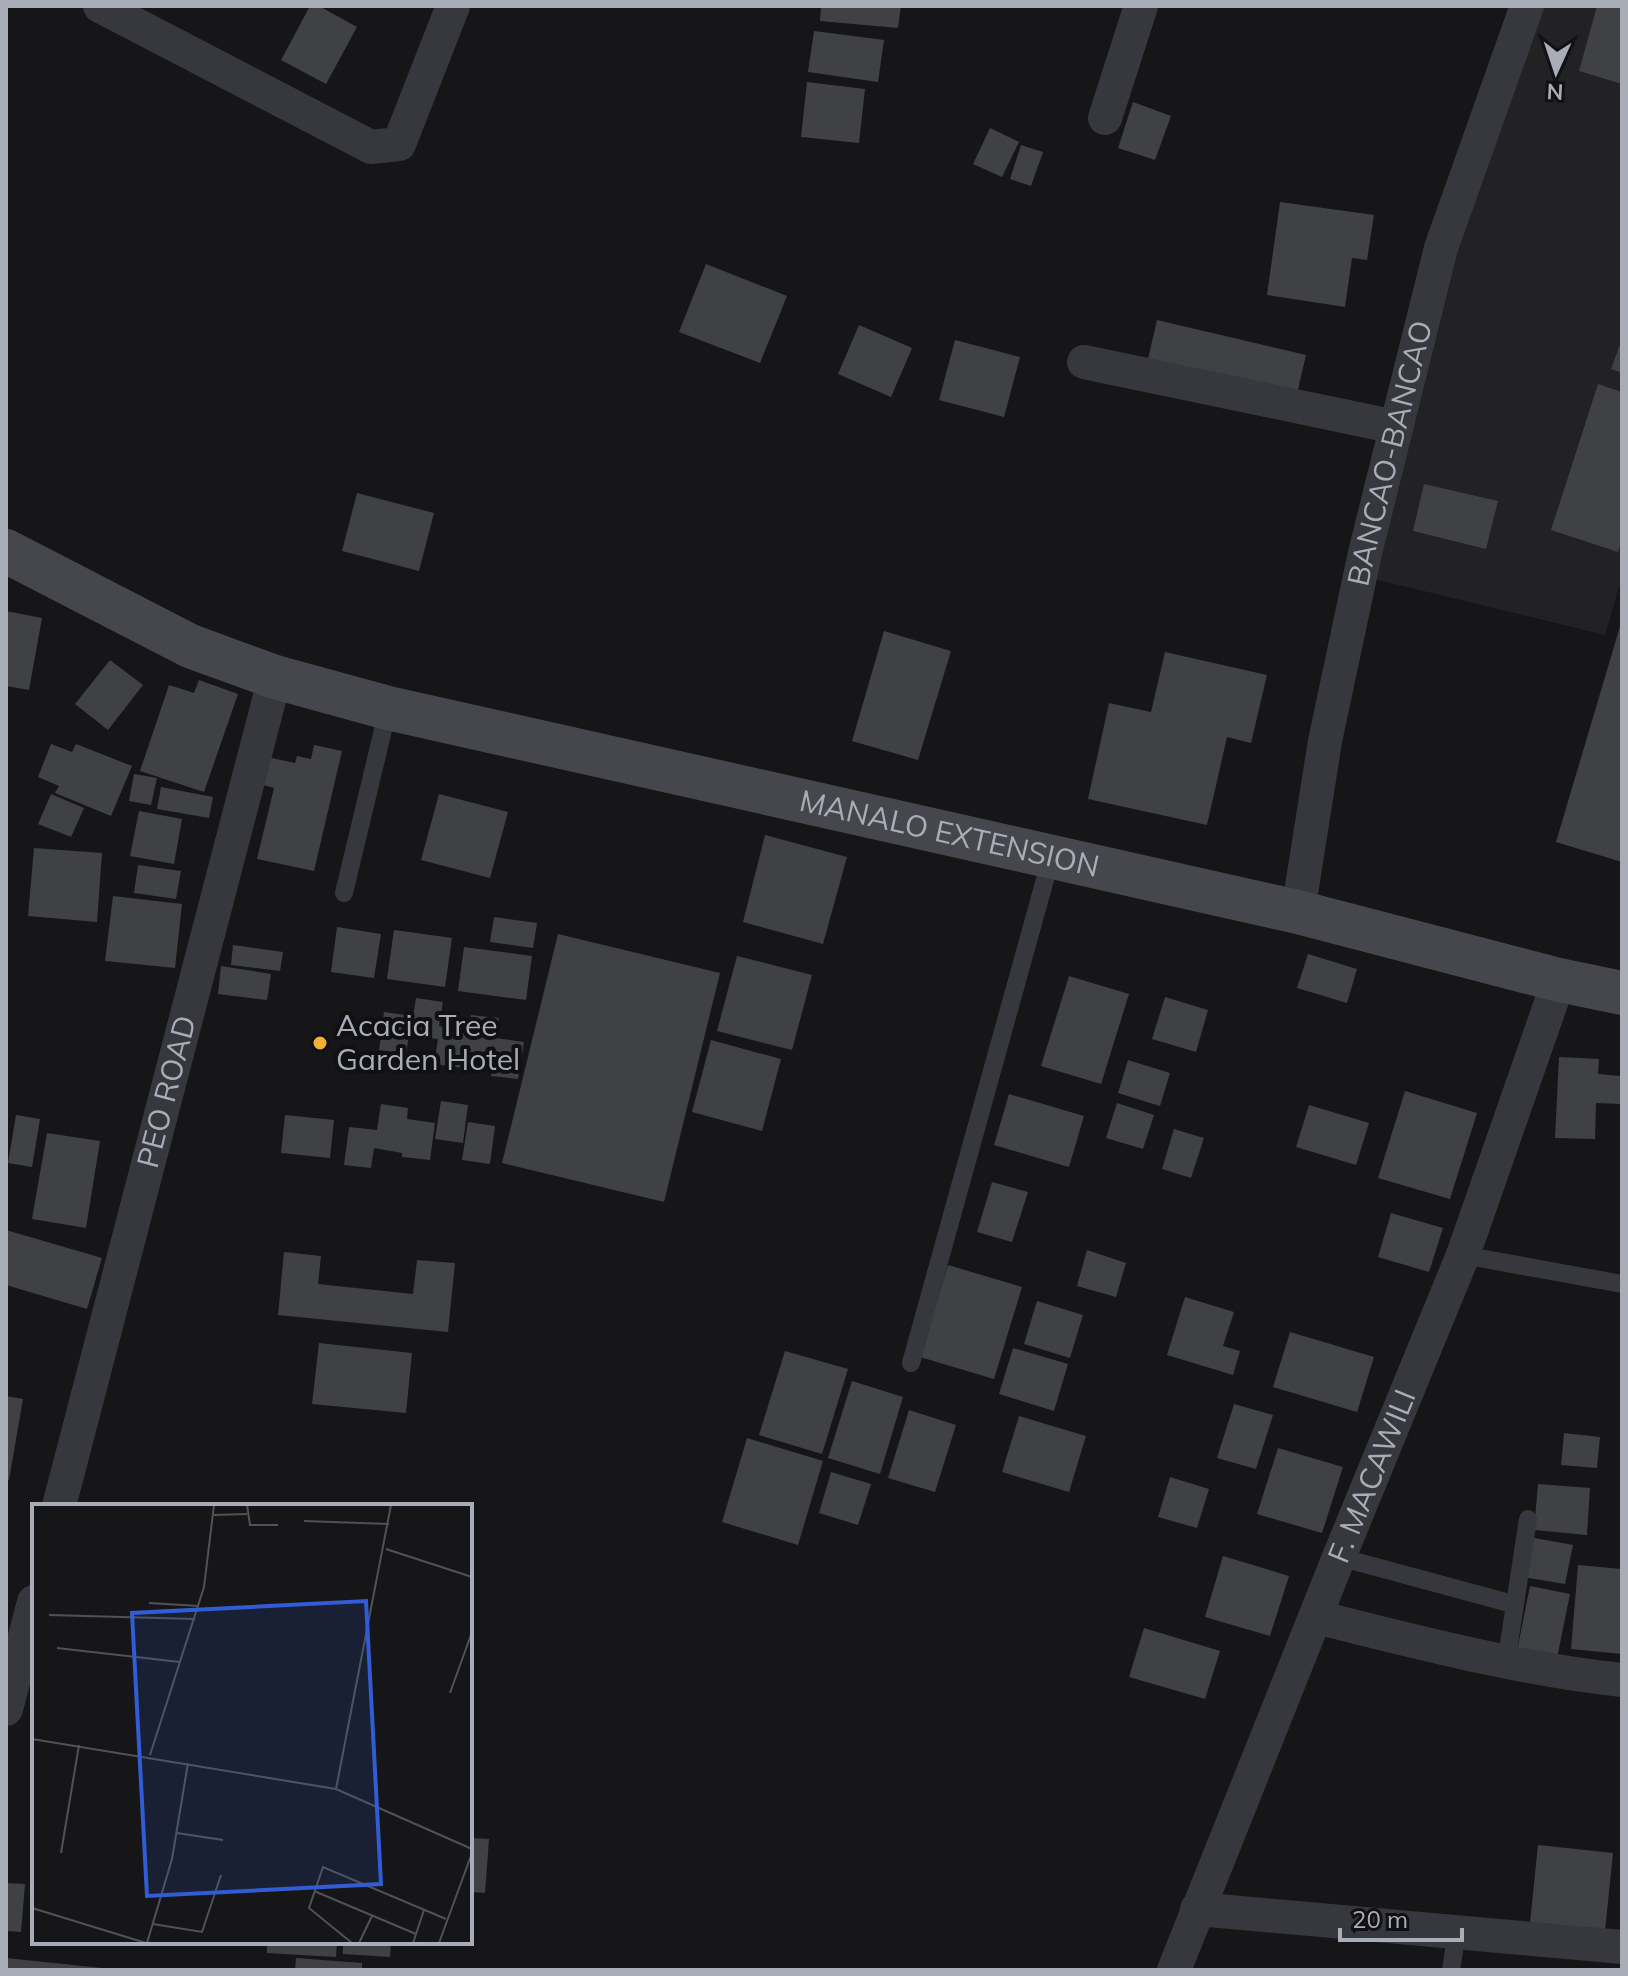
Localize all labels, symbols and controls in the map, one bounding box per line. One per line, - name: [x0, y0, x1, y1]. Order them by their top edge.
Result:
- north arrow: [1516, 32, 1596, 112]
- text: N: [1546, 78, 1564, 106]
- street label: BANCAO-BANCAO: [1339, 317, 1440, 589]
- street label: MANALO EXTENSION: [796, 781, 1103, 885]
- place label: Acacia Tree Garden Hotel: [336, 1006, 520, 1078]
- street label: PEO ROAD: [128, 1011, 204, 1172]
- marker: Acacia Tree Garden Hotel: [311, 1034, 329, 1052]
- street label: F. MACAWILI: [1319, 1384, 1424, 1568]
- inset map: [32, 1504, 472, 1944]
- scale bar: [1340, 1892, 1462, 1942]
- text: 20 m: [1352, 1904, 1408, 1934]

